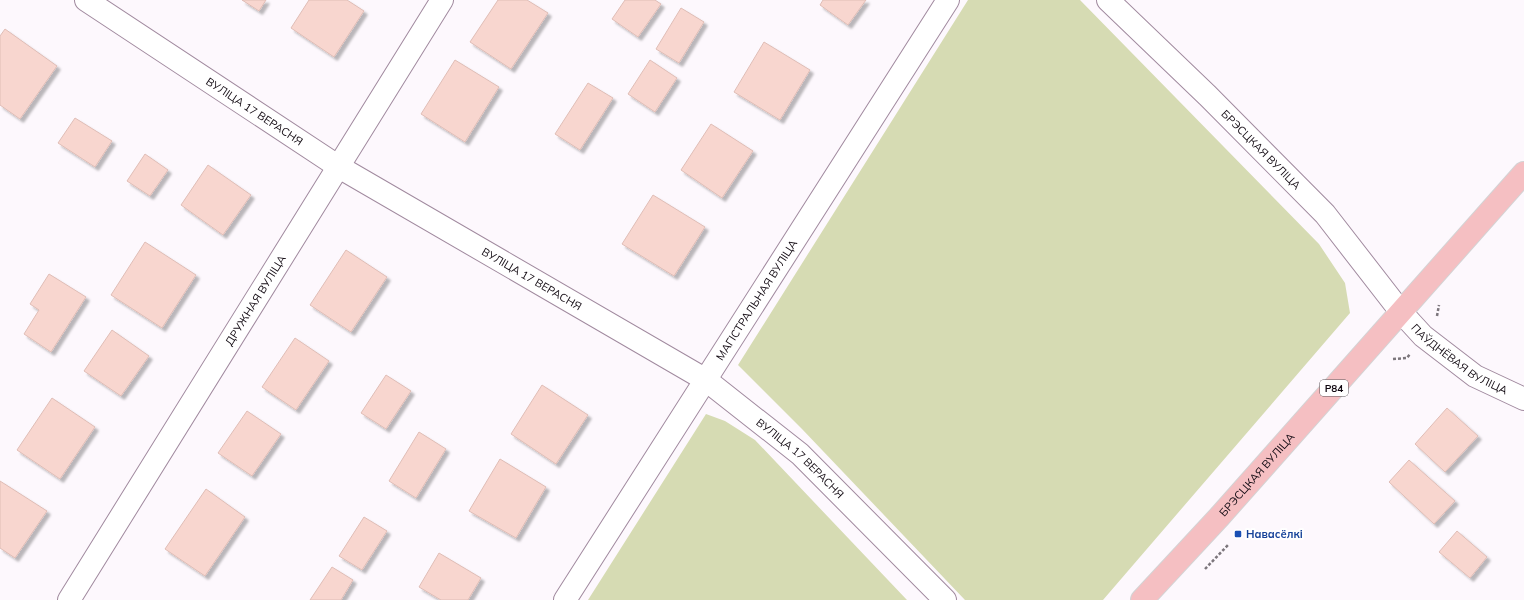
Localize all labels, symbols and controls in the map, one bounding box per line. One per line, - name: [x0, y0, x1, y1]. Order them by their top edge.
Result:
- street label: ВУЛІЦА 17 ВЕРАСНЯ: [203, 74, 306, 148]
- street label: БРЭСЦКАЯ ВУЛІЦА: [1218, 107, 1304, 192]
- street label: МАГІСТРАЛЬНАЯ ВУЛІЦА: [713, 237, 800, 363]
- street label: ВУЛІЦА 17 ВЕРАСНЯ: [479, 244, 584, 313]
- street label: ДРУЖНАЯ ВУЛІЦА: [222, 252, 289, 348]
- street label: ПАЎДНЁВАЯ ВУЛІЦА: [1408, 321, 1510, 397]
- road number: Р84: [1320, 380, 1348, 396]
- street label: ВУЛІЦА 17 ВЕРАСНЯ: [753, 415, 847, 501]
- street label: БРЭСЦКАЯ ВУЛІЦА: [1216, 430, 1297, 519]
- place label: Навасёлкі: [1246, 527, 1303, 541]
- marker: Навасёлкі: [1233, 529, 1243, 539]

